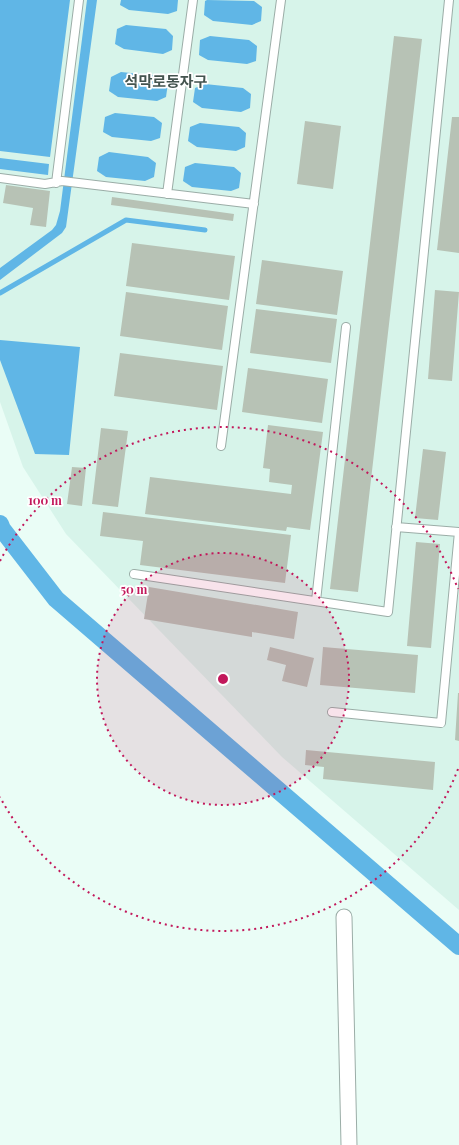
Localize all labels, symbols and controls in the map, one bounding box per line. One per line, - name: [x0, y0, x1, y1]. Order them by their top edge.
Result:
- district label: 석막로동자구: [125, 71, 208, 91]
- text: 100 m: [28, 492, 62, 508]
- text: 50 m: [121, 581, 148, 597]
- centre of rings: [216, 672, 230, 686]

